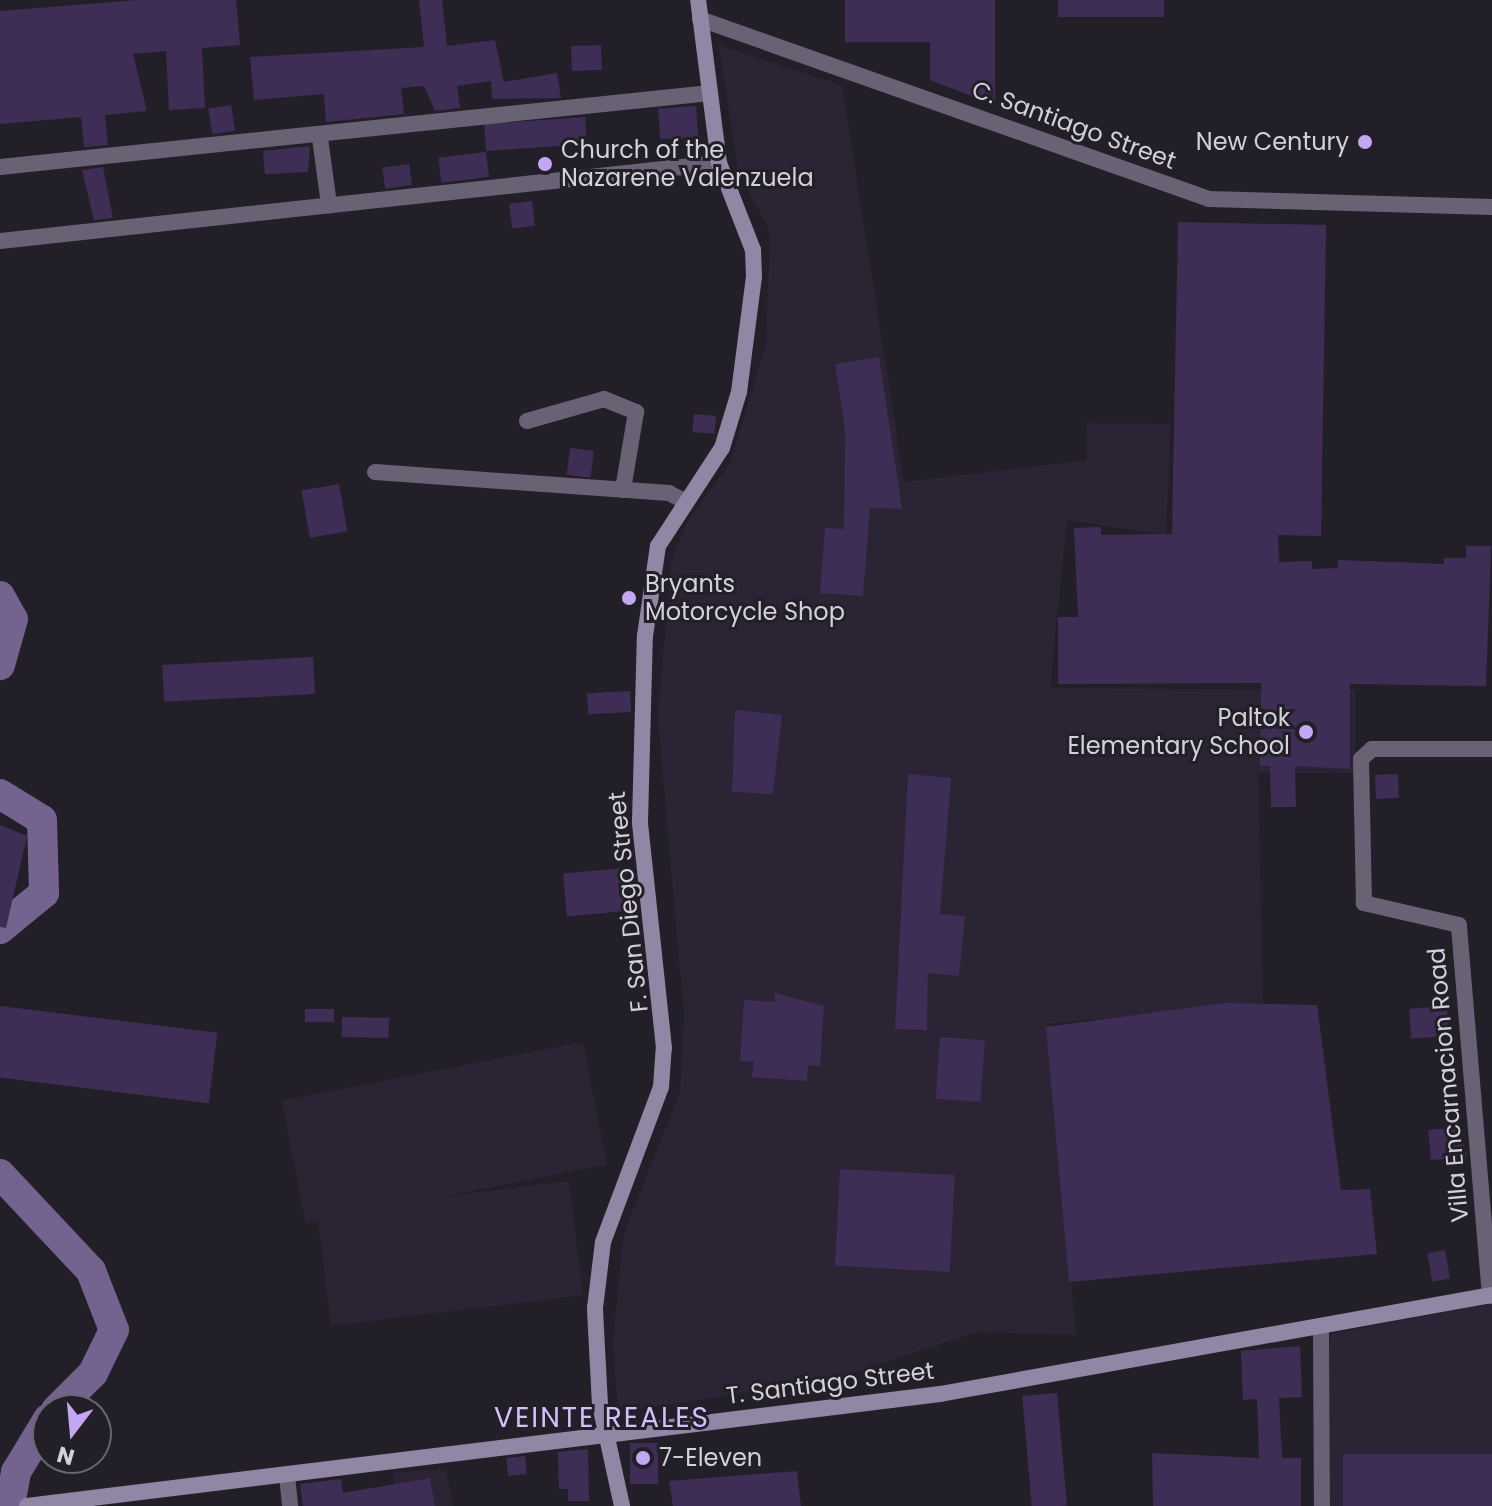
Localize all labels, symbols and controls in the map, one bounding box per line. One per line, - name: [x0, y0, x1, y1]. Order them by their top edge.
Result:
- street label: C. Santiago Street: [968, 75, 1180, 175]
- place label: New Century: [1196, 128, 1349, 156]
- marker: New Century: [1356, 133, 1374, 151]
- place label: Church of the Nazarene Valenzuela: [561, 136, 814, 192]
- marker: Church of the Nazarene Valenzuela: [536, 155, 554, 173]
- place label: Bryants Motorcycle Shop: [645, 570, 845, 626]
- marker: Bryants Motorcycle Shop: [620, 589, 638, 607]
- place label: Paltok Elementary School: [1067, 704, 1290, 760]
- marker: Paltok Elementary School: [1297, 723, 1315, 741]
- street label: F. San Diego Street: [602, 790, 654, 1014]
- street label: Villa Encarnacion Road: [1422, 946, 1474, 1224]
- street label: T. Santiago Street: [724, 1356, 936, 1410]
- north arrow: [32, 1394, 112, 1474]
- district label: VEINTE REALES: [494, 1401, 710, 1435]
- text: N: [54, 1438, 78, 1473]
- place label: 7-Eleven: [659, 1444, 762, 1472]
- marker: 7-Eleven: [634, 1449, 652, 1467]

